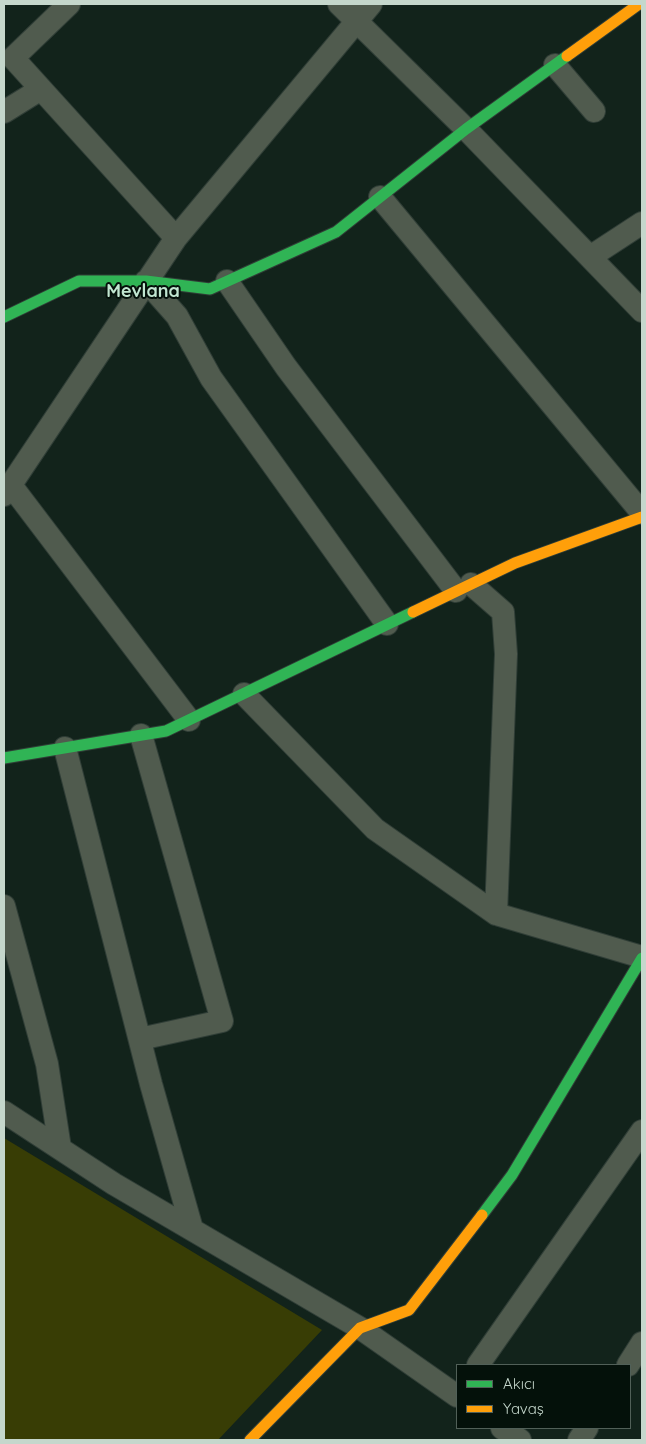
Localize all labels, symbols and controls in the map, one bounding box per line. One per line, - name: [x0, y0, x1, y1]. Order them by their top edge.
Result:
- district label: Mevlana: [106, 281, 180, 303]
- legend: [456, 1364, 631, 1429]
- text: Akıcı: [503, 1374, 535, 1393]
- text: Yavaş: [503, 1399, 544, 1418]

